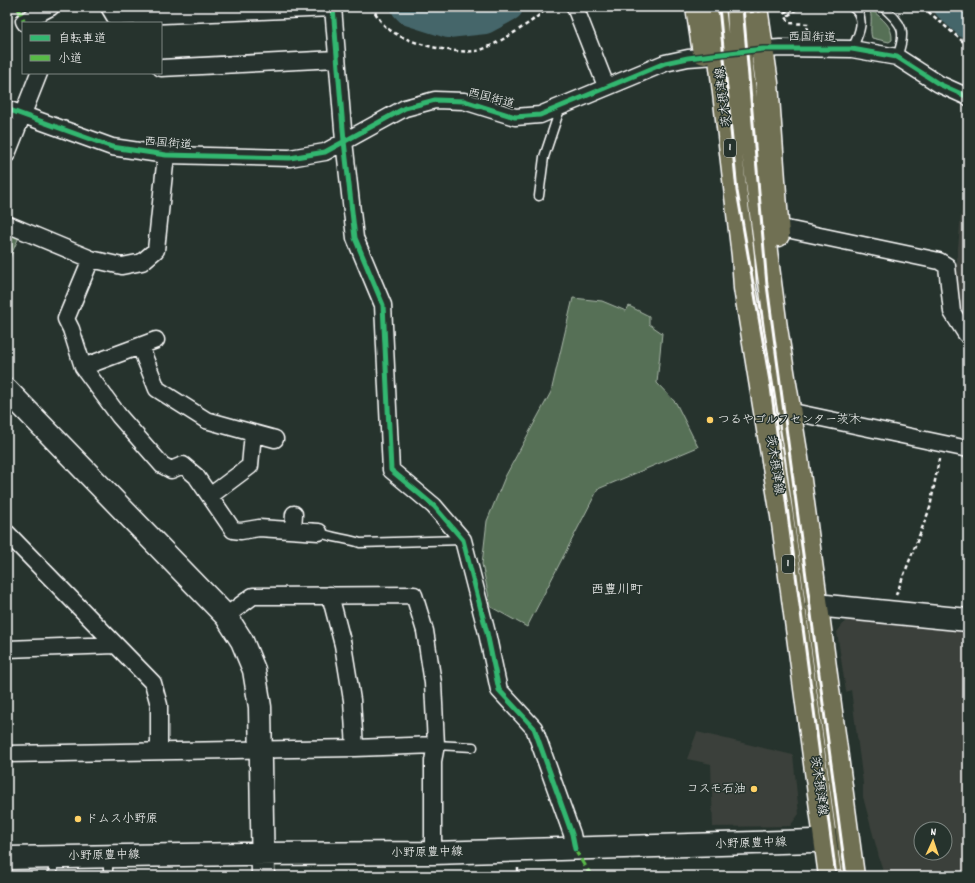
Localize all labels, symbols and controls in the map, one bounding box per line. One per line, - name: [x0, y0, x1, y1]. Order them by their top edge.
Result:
- legend: [22, 22, 162, 74]
- street label: 西国街道: [788, 29, 836, 47]
- text: 自転車道: [58, 31, 106, 48]
- text: 小道: [58, 51, 82, 68]
- street label: 茨木摂津線: [712, 66, 736, 128]
- street label: 西国街道: [466, 85, 516, 113]
- street label: 西国街道: [143, 133, 193, 155]
- road number: 1: [724, 139, 736, 157]
- place label: つるやゴルフセンター茨木: [718, 412, 861, 429]
- marker: つるやゴルフセンター茨木: [705, 415, 715, 425]
- street label: 茨木摂津線: [761, 434, 787, 496]
- road number: 1: [782, 555, 794, 573]
- district label: 西豊川町: [591, 581, 643, 600]
- street label: 茨木摂津線: [805, 755, 831, 817]
- place label: コスモ石油: [686, 781, 746, 798]
- marker: コスモ石油: [749, 784, 759, 794]
- place label: ドムス小野原: [86, 811, 158, 828]
- marker: ドムス小野原: [73, 814, 83, 824]
- north arrow: [913, 821, 953, 861]
- text: N: [930, 825, 937, 841]
- street label: 小野原豊中線: [715, 834, 787, 854]
- street label: 小野原豊中線: [391, 844, 463, 862]
- street label: 小野原豊中線: [68, 847, 140, 865]

